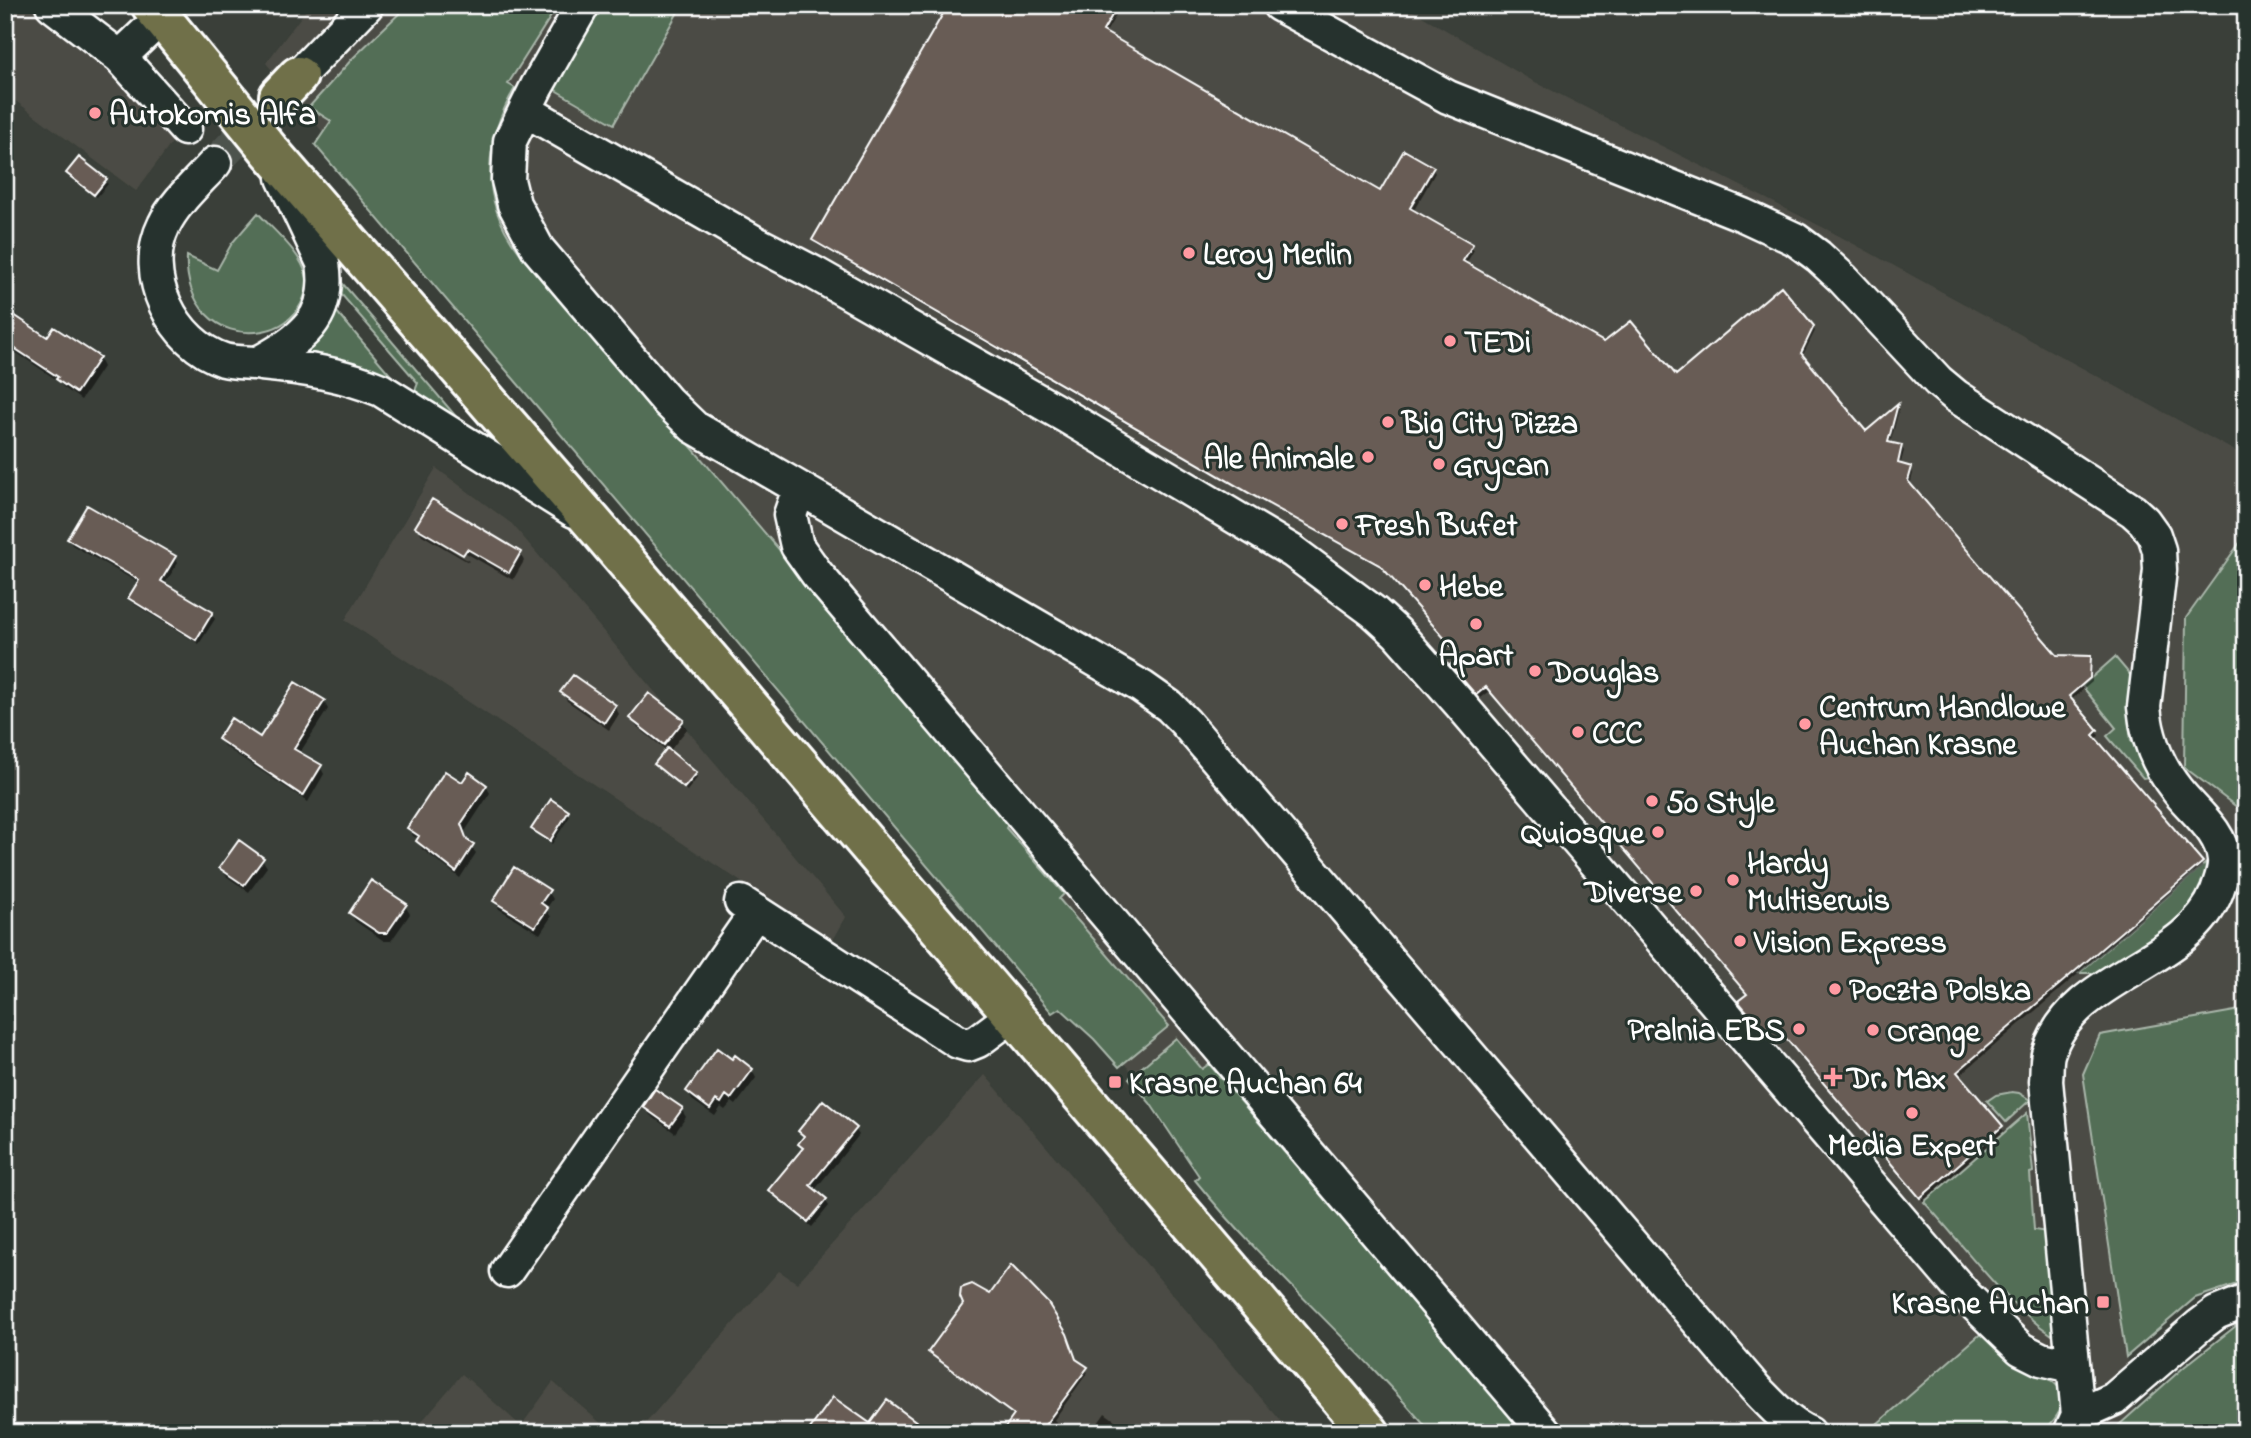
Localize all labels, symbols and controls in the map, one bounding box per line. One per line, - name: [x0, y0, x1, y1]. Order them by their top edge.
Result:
- place label: Autokomis Alfa: [109, 93, 316, 140]
- marker: Autokomis Alfa: [87, 105, 103, 121]
- place label: Leroy Merlin: [1203, 233, 1352, 281]
- marker: Leroy Merlin: [1181, 245, 1197, 261]
- place label: TEDi: [1464, 321, 1531, 368]
- marker: TEDi: [1442, 333, 1458, 349]
- place label: Big City Pizza: [1400, 402, 1578, 450]
- marker: Big City Pizza: [1380, 414, 1396, 430]
- place label: Ale Animale: [1204, 437, 1356, 484]
- place label: Grycan: [1453, 444, 1549, 492]
- marker: Ale Animale: [1360, 449, 1376, 465]
- marker: Grycan: [1431, 456, 1447, 472]
- place label: Fresh Bufet: [1354, 504, 1518, 551]
- marker: Fresh Bufet: [1334, 516, 1350, 532]
- place label: Hebe: [1439, 565, 1505, 612]
- marker: Hebe: [1417, 577, 1433, 593]
- marker: Apart: [1468, 616, 1484, 632]
- place label: Apart: [1438, 634, 1514, 681]
- place label: Douglas: [1547, 651, 1659, 699]
- marker: Douglas: [1527, 663, 1543, 679]
- place label: Centrum Handlowe Auchan Krasne: [1819, 686, 2067, 770]
- place label: CCC: [1592, 712, 1643, 759]
- marker: Centrum Handlowe Auchan Krasne: [1797, 716, 1813, 732]
- marker: CCC: [1570, 724, 1586, 740]
- place label: 50 Style: [1666, 781, 1777, 829]
- marker: 50 Style: [1644, 793, 1660, 809]
- place label: Quiosque: [1521, 812, 1646, 859]
- marker: Quiosque: [1650, 824, 1666, 840]
- place label: Hardy Multiserwis: [1747, 842, 1890, 926]
- place label: Diverse: [1583, 871, 1684, 918]
- marker: Hardy Multiserwis: [1725, 872, 1741, 888]
- marker: Diverse: [1688, 883, 1704, 899]
- place label: Vision Express: [1753, 921, 1947, 968]
- marker: Vision Express: [1732, 933, 1748, 949]
- place label: Poczta Polska: [1849, 969, 2031, 1016]
- marker: Poczta Polska: [1827, 981, 1843, 997]
- place label: Pralnia EBS: [1628, 1009, 1785, 1056]
- place label: Orange: [1887, 1010, 1981, 1058]
- marker: Pralnia EBS: [1791, 1021, 1807, 1037]
- marker: Orange: [1865, 1022, 1881, 1038]
- place label: Dr. Max: [1845, 1057, 1946, 1104]
- place label: Krasne Auchan 64: [1129, 1062, 1363, 1109]
- marker: Dr. Max: [1825, 1069, 1841, 1085]
- marker: Krasne Auchan 64: [1107, 1074, 1123, 1090]
- marker: Media Expert: [1904, 1105, 1920, 1121]
- place label: Media Expert: [1828, 1124, 1997, 1171]
- place label: Krasne Auchan: [1891, 1282, 2089, 1329]
- marker: Krasne Auchan: [2095, 1294, 2111, 1310]

